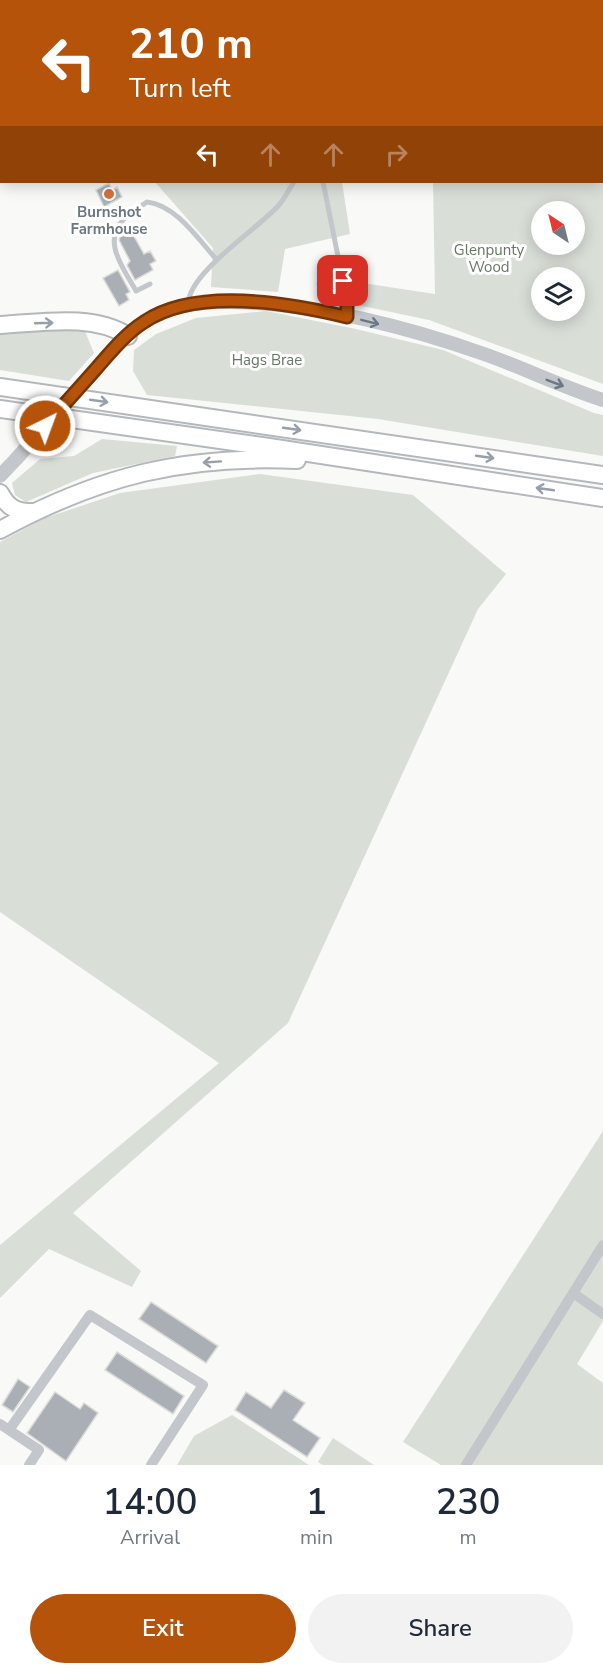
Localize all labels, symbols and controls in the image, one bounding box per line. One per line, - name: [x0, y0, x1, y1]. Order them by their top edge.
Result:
- text: 210 m: [129, 16, 253, 73]
- icon: left: [30, 24, 108, 102]
- text: Turn left: [129, 70, 230, 107]
- icon: left: [191, 138, 224, 171]
- icon: ahead: [254, 138, 287, 171]
- icon: ahead: [317, 138, 350, 171]
- icon: right: [380, 138, 413, 171]
- marker: Burnshot Farmhouse: [102, 187, 116, 201]
- north arrow: [531, 201, 585, 255]
- map controls: [531, 201, 585, 321]
- place label: Burnshot Farmhouse: [71, 202, 147, 239]
- park label: Glenpunty Wood: [454, 240, 525, 277]
- pin: [317, 255, 368, 306]
- icon: arrive: [326, 264, 359, 297]
- button: layers: [531, 267, 585, 321]
- one-way arrow: [361, 317, 380, 329]
- one-way arrow: [34, 318, 54, 329]
- park label: Hags Brae: [232, 350, 302, 370]
- one-way arrow: [546, 378, 564, 389]
- position arrow: [13, 394, 77, 458]
- one-way arrow: [89, 396, 109, 407]
- one-way arrow: [282, 424, 302, 435]
- one-way arrow: [475, 452, 495, 463]
- one-way arrow: [203, 457, 223, 468]
- one-way arrow: [536, 483, 556, 494]
- text: 14:00: [103, 1478, 197, 1527]
- text: 1: [306, 1478, 327, 1527]
- text: 230: [436, 1478, 500, 1527]
- text: Arrival: [120, 1524, 180, 1551]
- text: min: [300, 1524, 333, 1551]
- text: m: [460, 1524, 477, 1551]
- button: Exit: [30, 1594, 296, 1663]
- button: Share: [308, 1594, 573, 1663]

